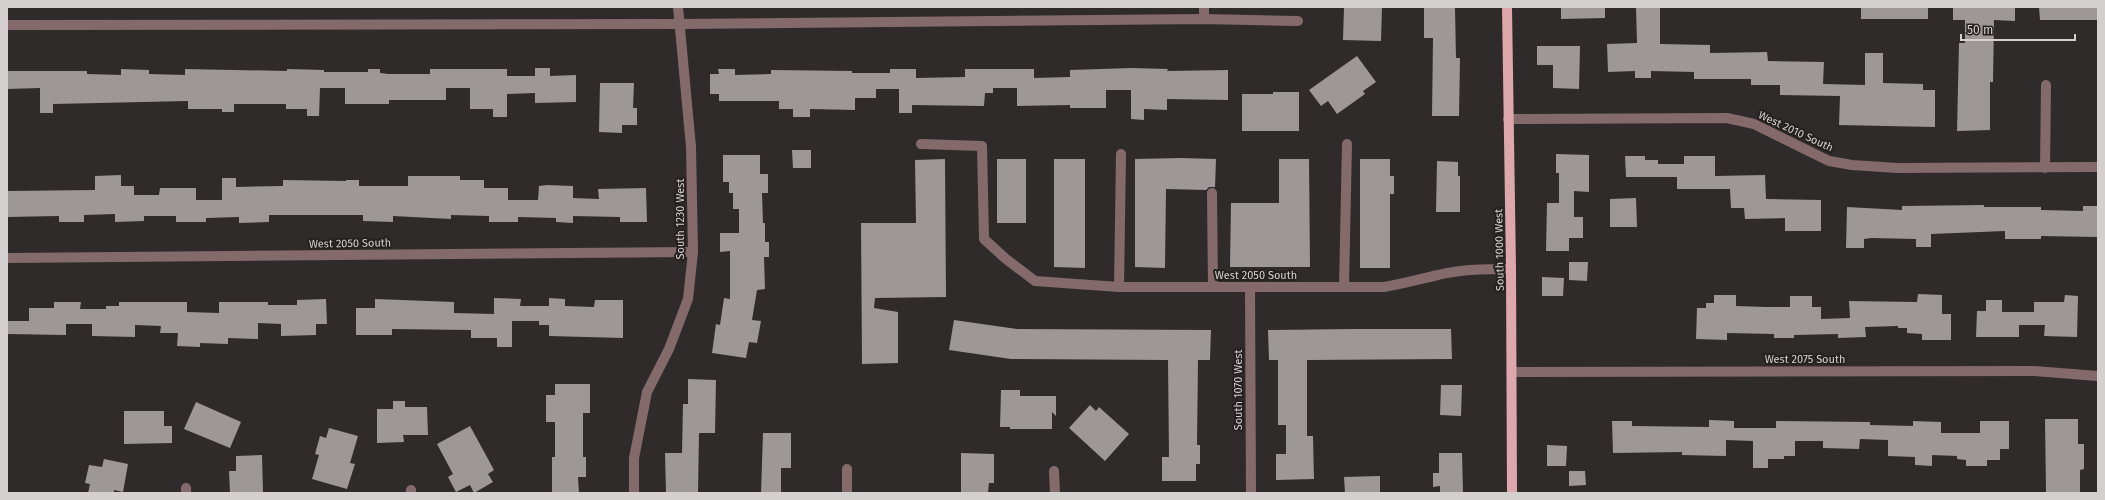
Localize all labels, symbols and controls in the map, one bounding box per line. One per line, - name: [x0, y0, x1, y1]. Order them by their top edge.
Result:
- scale bar: [1961, 16, 2075, 42]
- text: 50 m: [1967, 23, 1993, 37]
- street label: West 2010 South: [1756, 108, 1835, 155]
- street label: South 1230 West: [674, 179, 687, 259]
- street label: South 1000 West: [1492, 209, 1507, 291]
- street label: West 2050 South: [309, 236, 391, 251]
- street label: West 2050 South: [1215, 269, 1297, 282]
- street label: South 1070 West: [1232, 350, 1245, 430]
- street label: West 2075 South: [1765, 353, 1845, 366]

